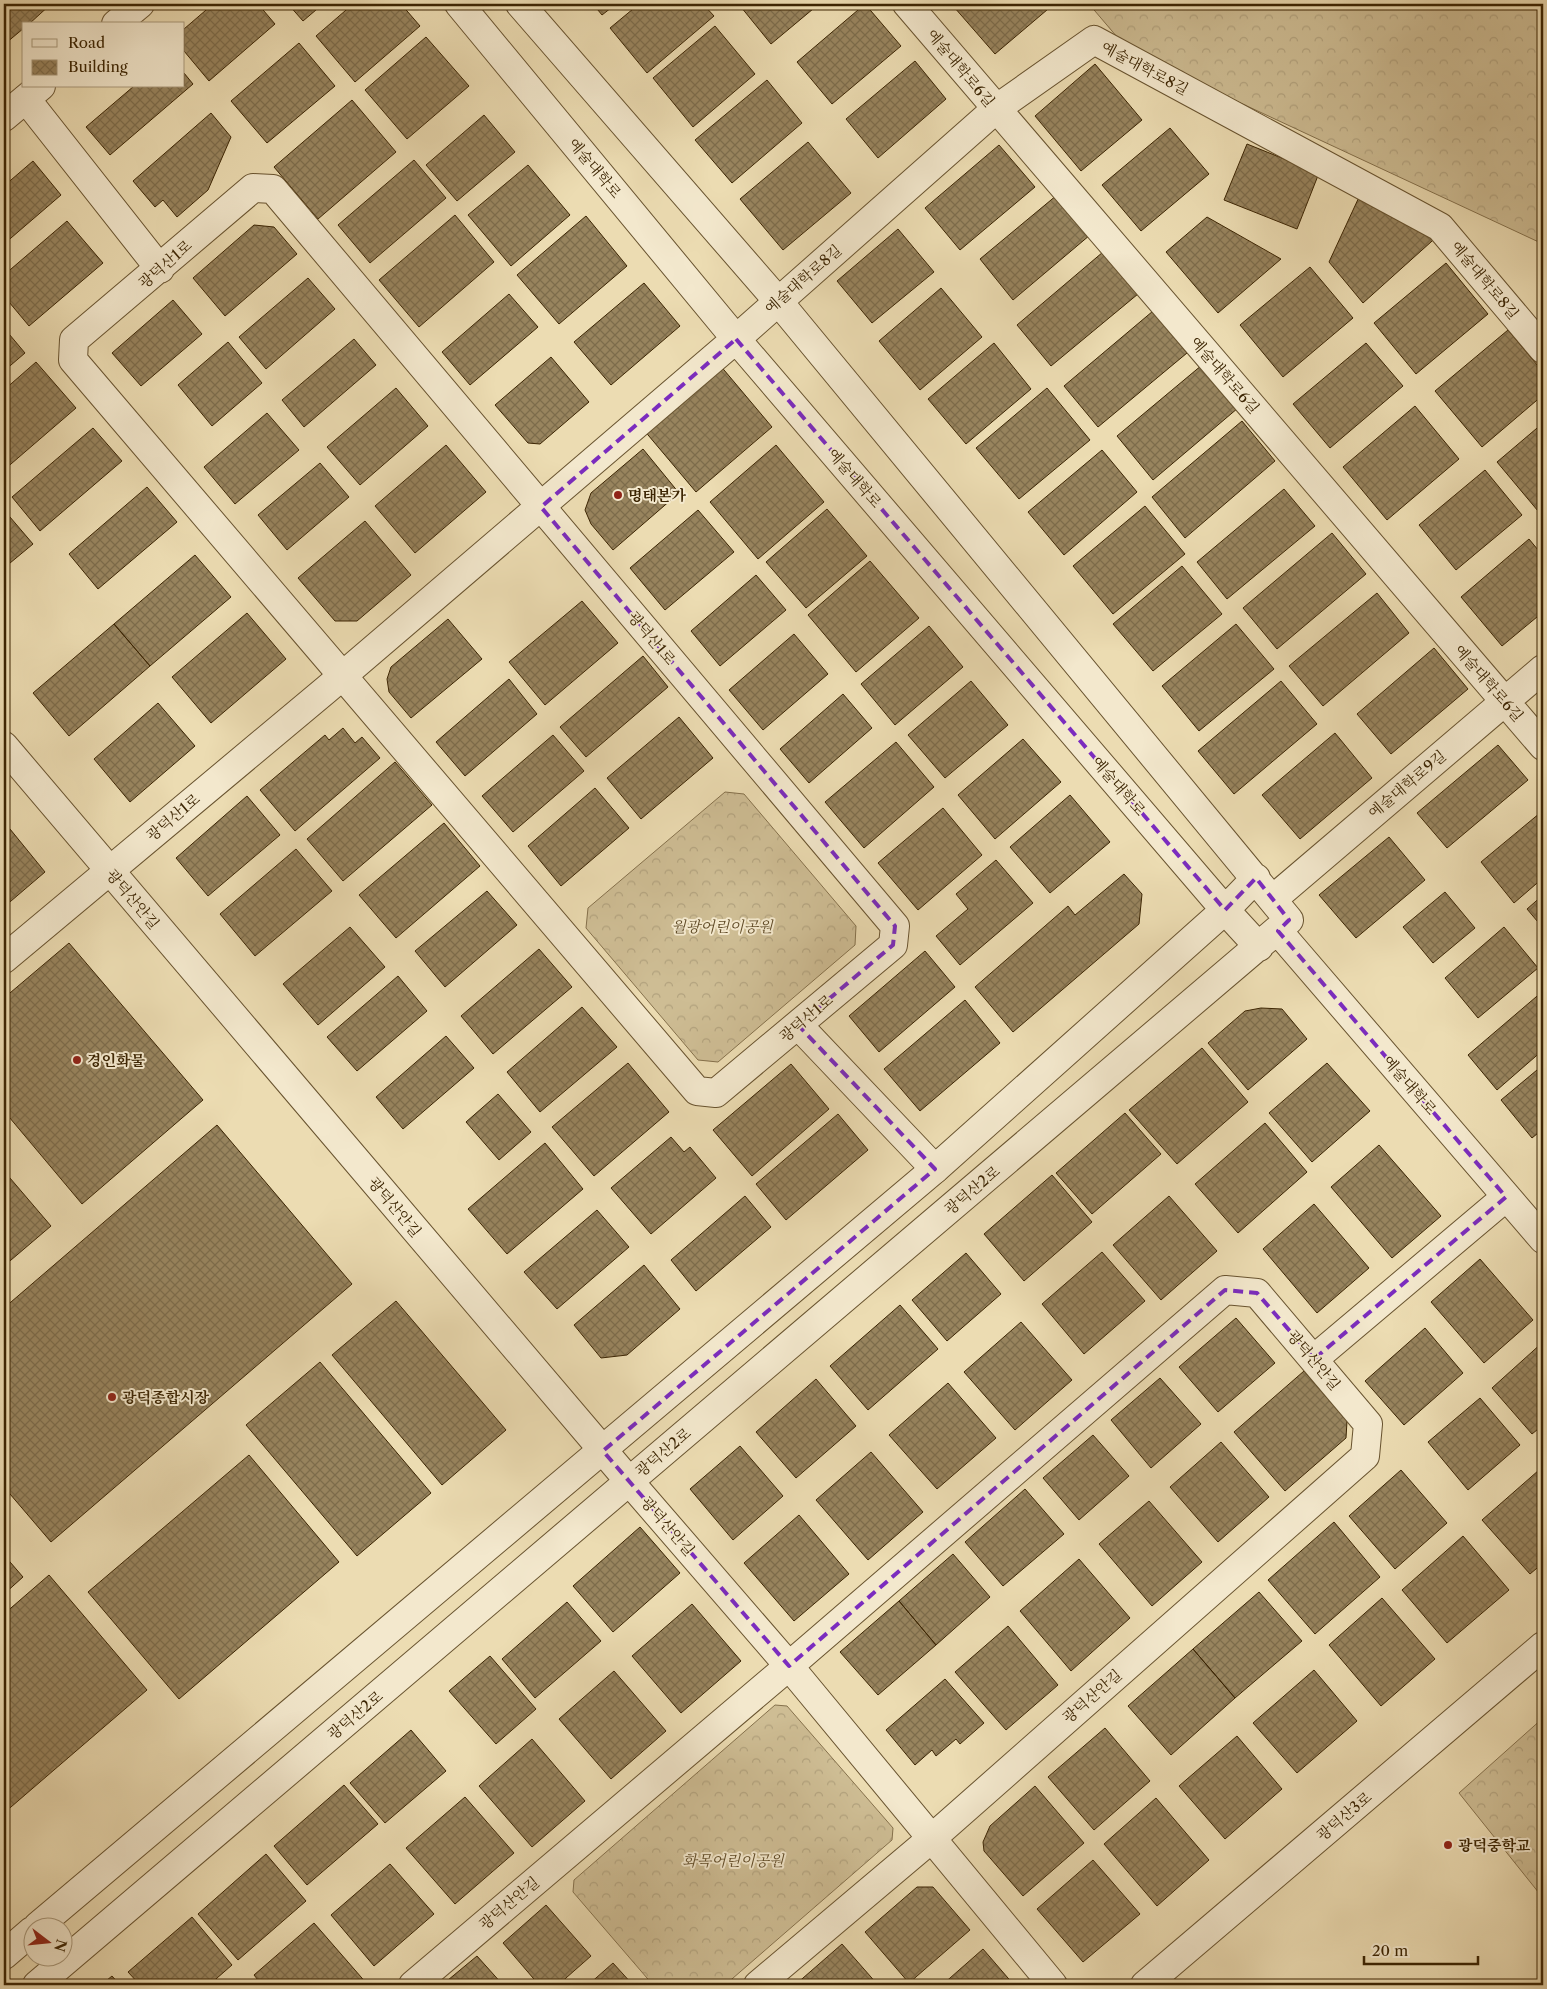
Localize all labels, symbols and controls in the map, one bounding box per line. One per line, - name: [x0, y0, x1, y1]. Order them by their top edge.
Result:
- legend: [22, 22, 185, 88]
- street label: 예술대학로6길: [923, 25, 999, 111]
- text: Road: [68, 33, 105, 52]
- street label: 예술대학로8길: [1098, 37, 1192, 99]
- text: Building: [68, 57, 128, 76]
- street label: 예술대학로: [564, 134, 626, 202]
- street label: 광덕산1로: [135, 235, 196, 292]
- street label: 예술대학로8길: [1447, 237, 1523, 323]
- street label: 예술대학로8길: [761, 240, 845, 318]
- street label: 예술대학로6길: [1186, 333, 1264, 417]
- street label: 예술대학로: [824, 444, 886, 512]
- place label: 명태본가: [628, 486, 686, 505]
- marker: 명태본가: [612, 489, 624, 501]
- street label: 광덕산1로: [624, 607, 680, 669]
- street label: 예술대학로6길: [1450, 641, 1528, 725]
- street label: 예술대학로9길: [1364, 746, 1450, 822]
- street label: 예술대학로: [1088, 752, 1150, 820]
- street label: 광덕산1로: [142, 789, 204, 845]
- street label: 광덕산안길: [102, 865, 164, 933]
- park label: 월광어린이공원: [671, 917, 774, 936]
- street label: 광덕산1로: [775, 990, 837, 1046]
- place label: 경인화물: [87, 1051, 145, 1070]
- street label: 예술대학로: [1379, 1051, 1441, 1119]
- marker: 경인화물: [71, 1054, 83, 1066]
- street label: 광덕산2로: [940, 1161, 1004, 1219]
- street label: 광덕산안길: [364, 1173, 426, 1241]
- street label: 광덕산안길: [1283, 1326, 1345, 1394]
- place label: 광덕종합시장: [122, 1388, 209, 1407]
- marker: 광덕종합시장: [106, 1391, 118, 1403]
- street label: 광덕산2로: [631, 1423, 695, 1481]
- street label: 광덕산안길: [637, 1492, 699, 1560]
- street label: 광덕산안길: [1058, 1665, 1126, 1727]
- street label: 광덕산2로: [323, 1686, 387, 1744]
- street label: 광덕산3로: [1313, 1787, 1376, 1845]
- place label: 광덕중학교: [1458, 1836, 1531, 1855]
- marker: 광덕중학교: [1442, 1839, 1454, 1851]
- park label: 화목어린이공원: [682, 1851, 785, 1870]
- street label: 광덕산안길: [475, 1872, 543, 1934]
- north arrow: [22, 1916, 72, 1966]
- scale bar: [1364, 1934, 1478, 1966]
- text: N: [50, 1937, 71, 1954]
- text: 20 m: [1372, 1941, 1408, 1960]

